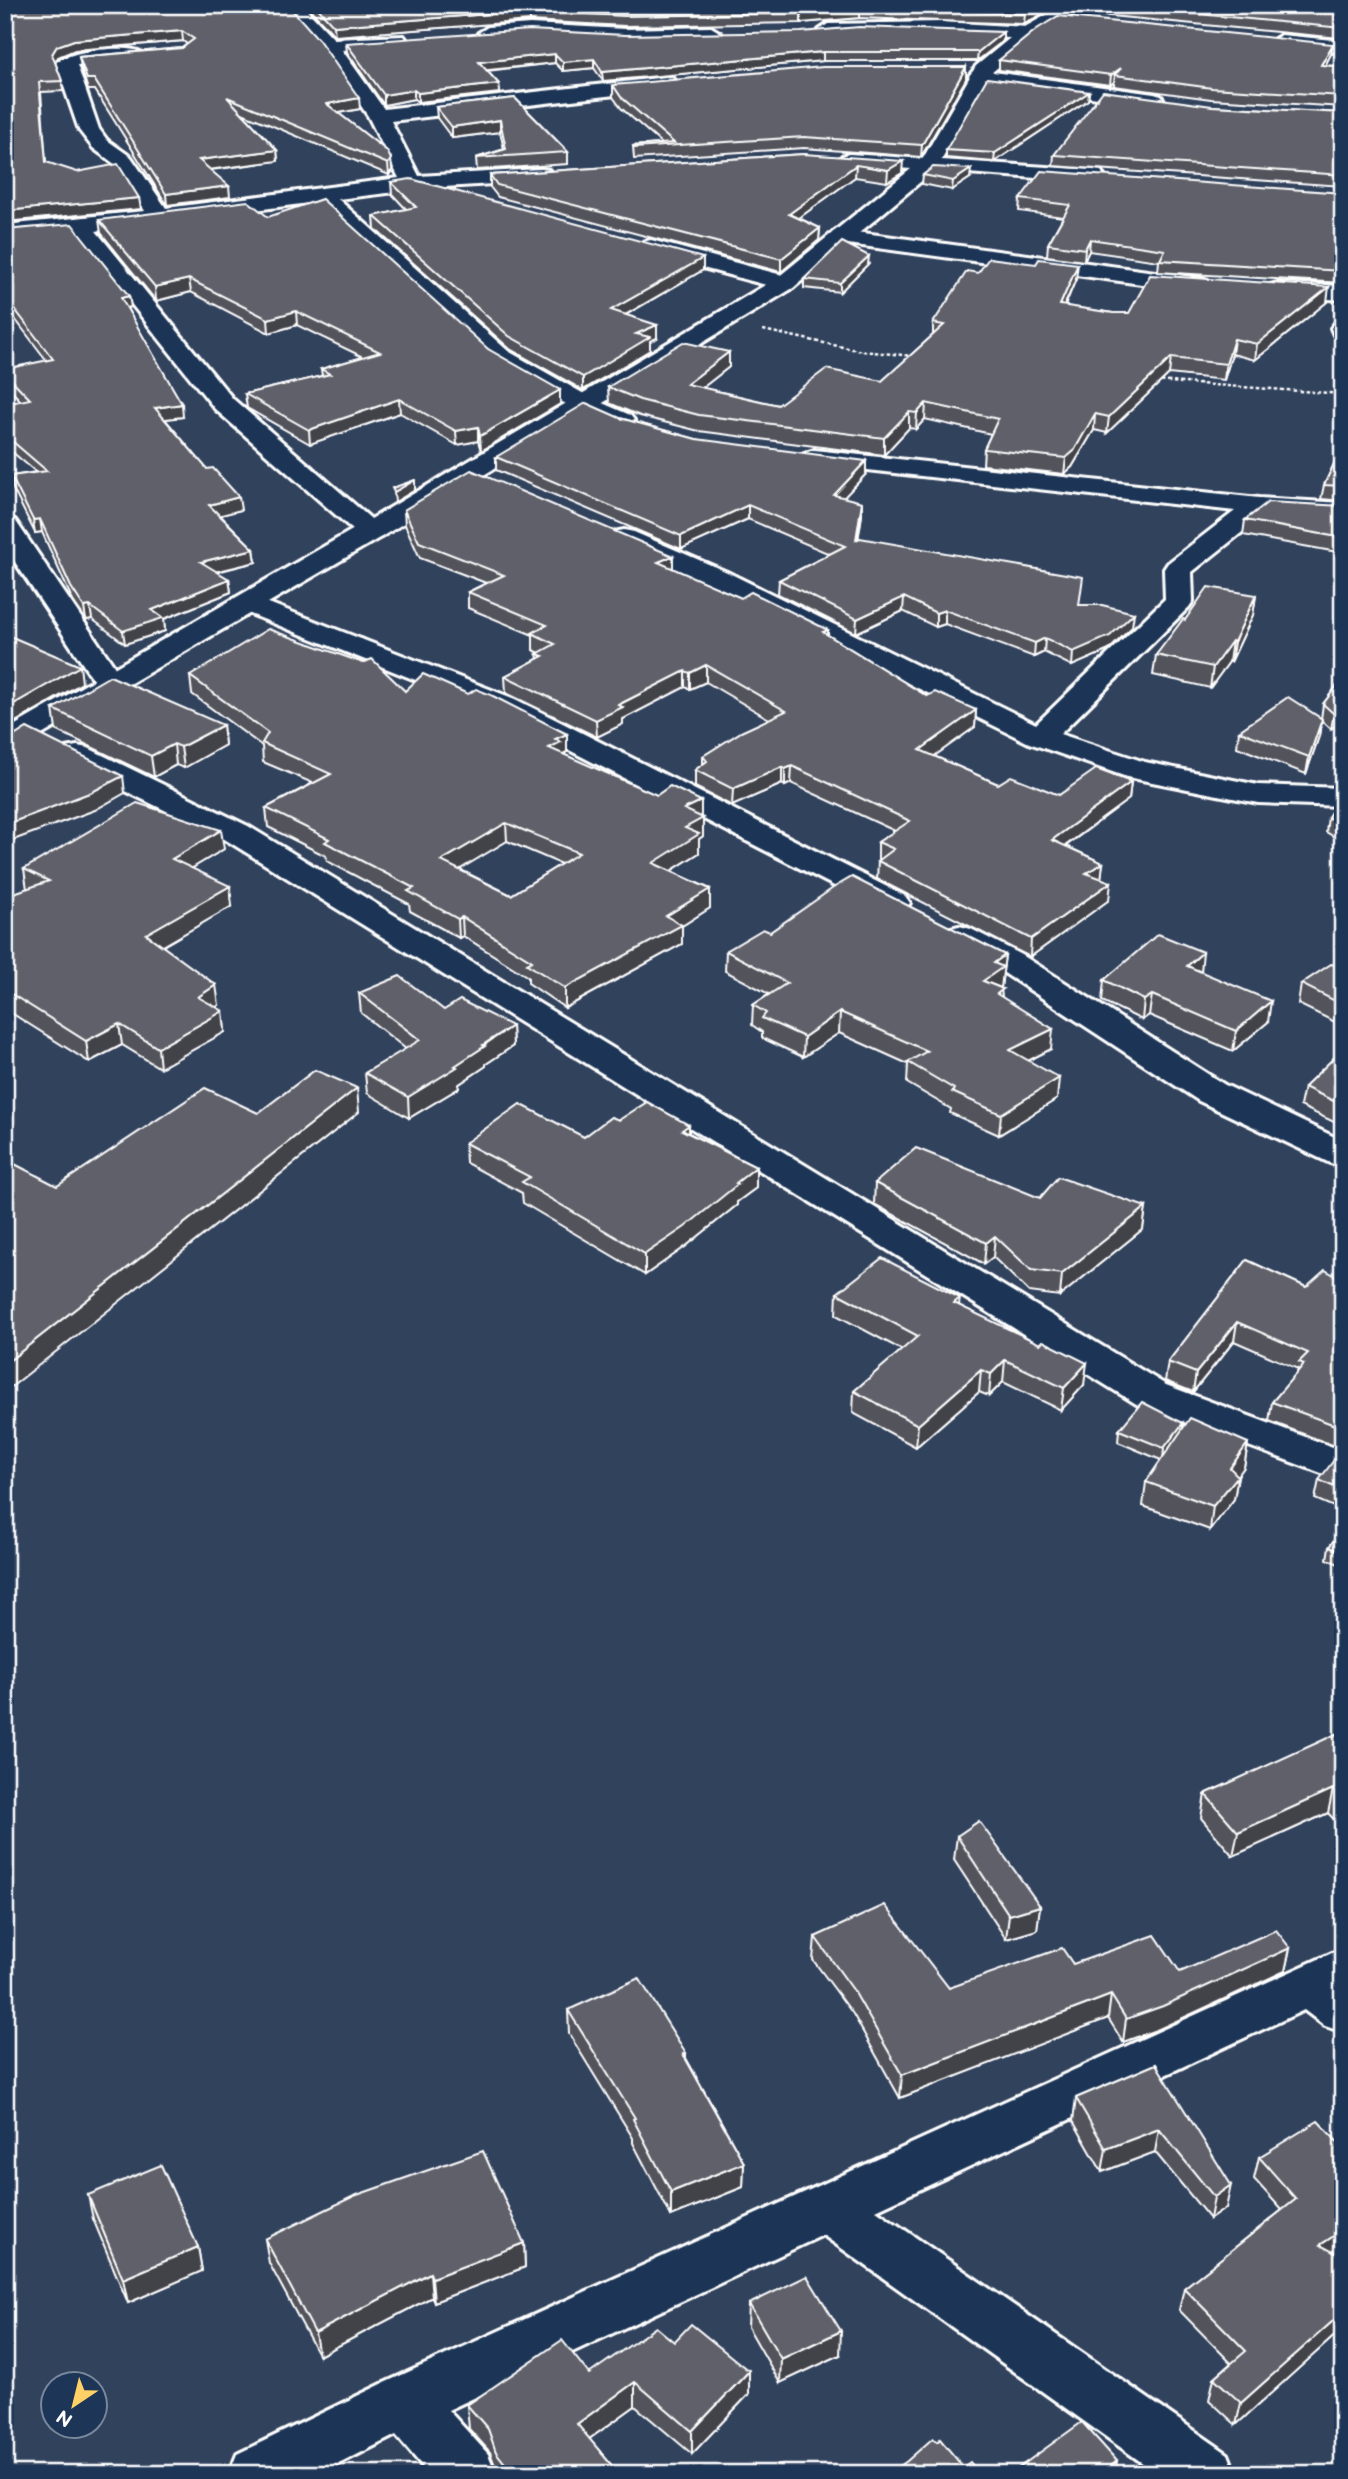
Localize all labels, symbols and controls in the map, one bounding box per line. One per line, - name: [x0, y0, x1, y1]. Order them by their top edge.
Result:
- north arrow: [38, 2370, 108, 2440]
- text: N: [53, 2404, 78, 2431]

